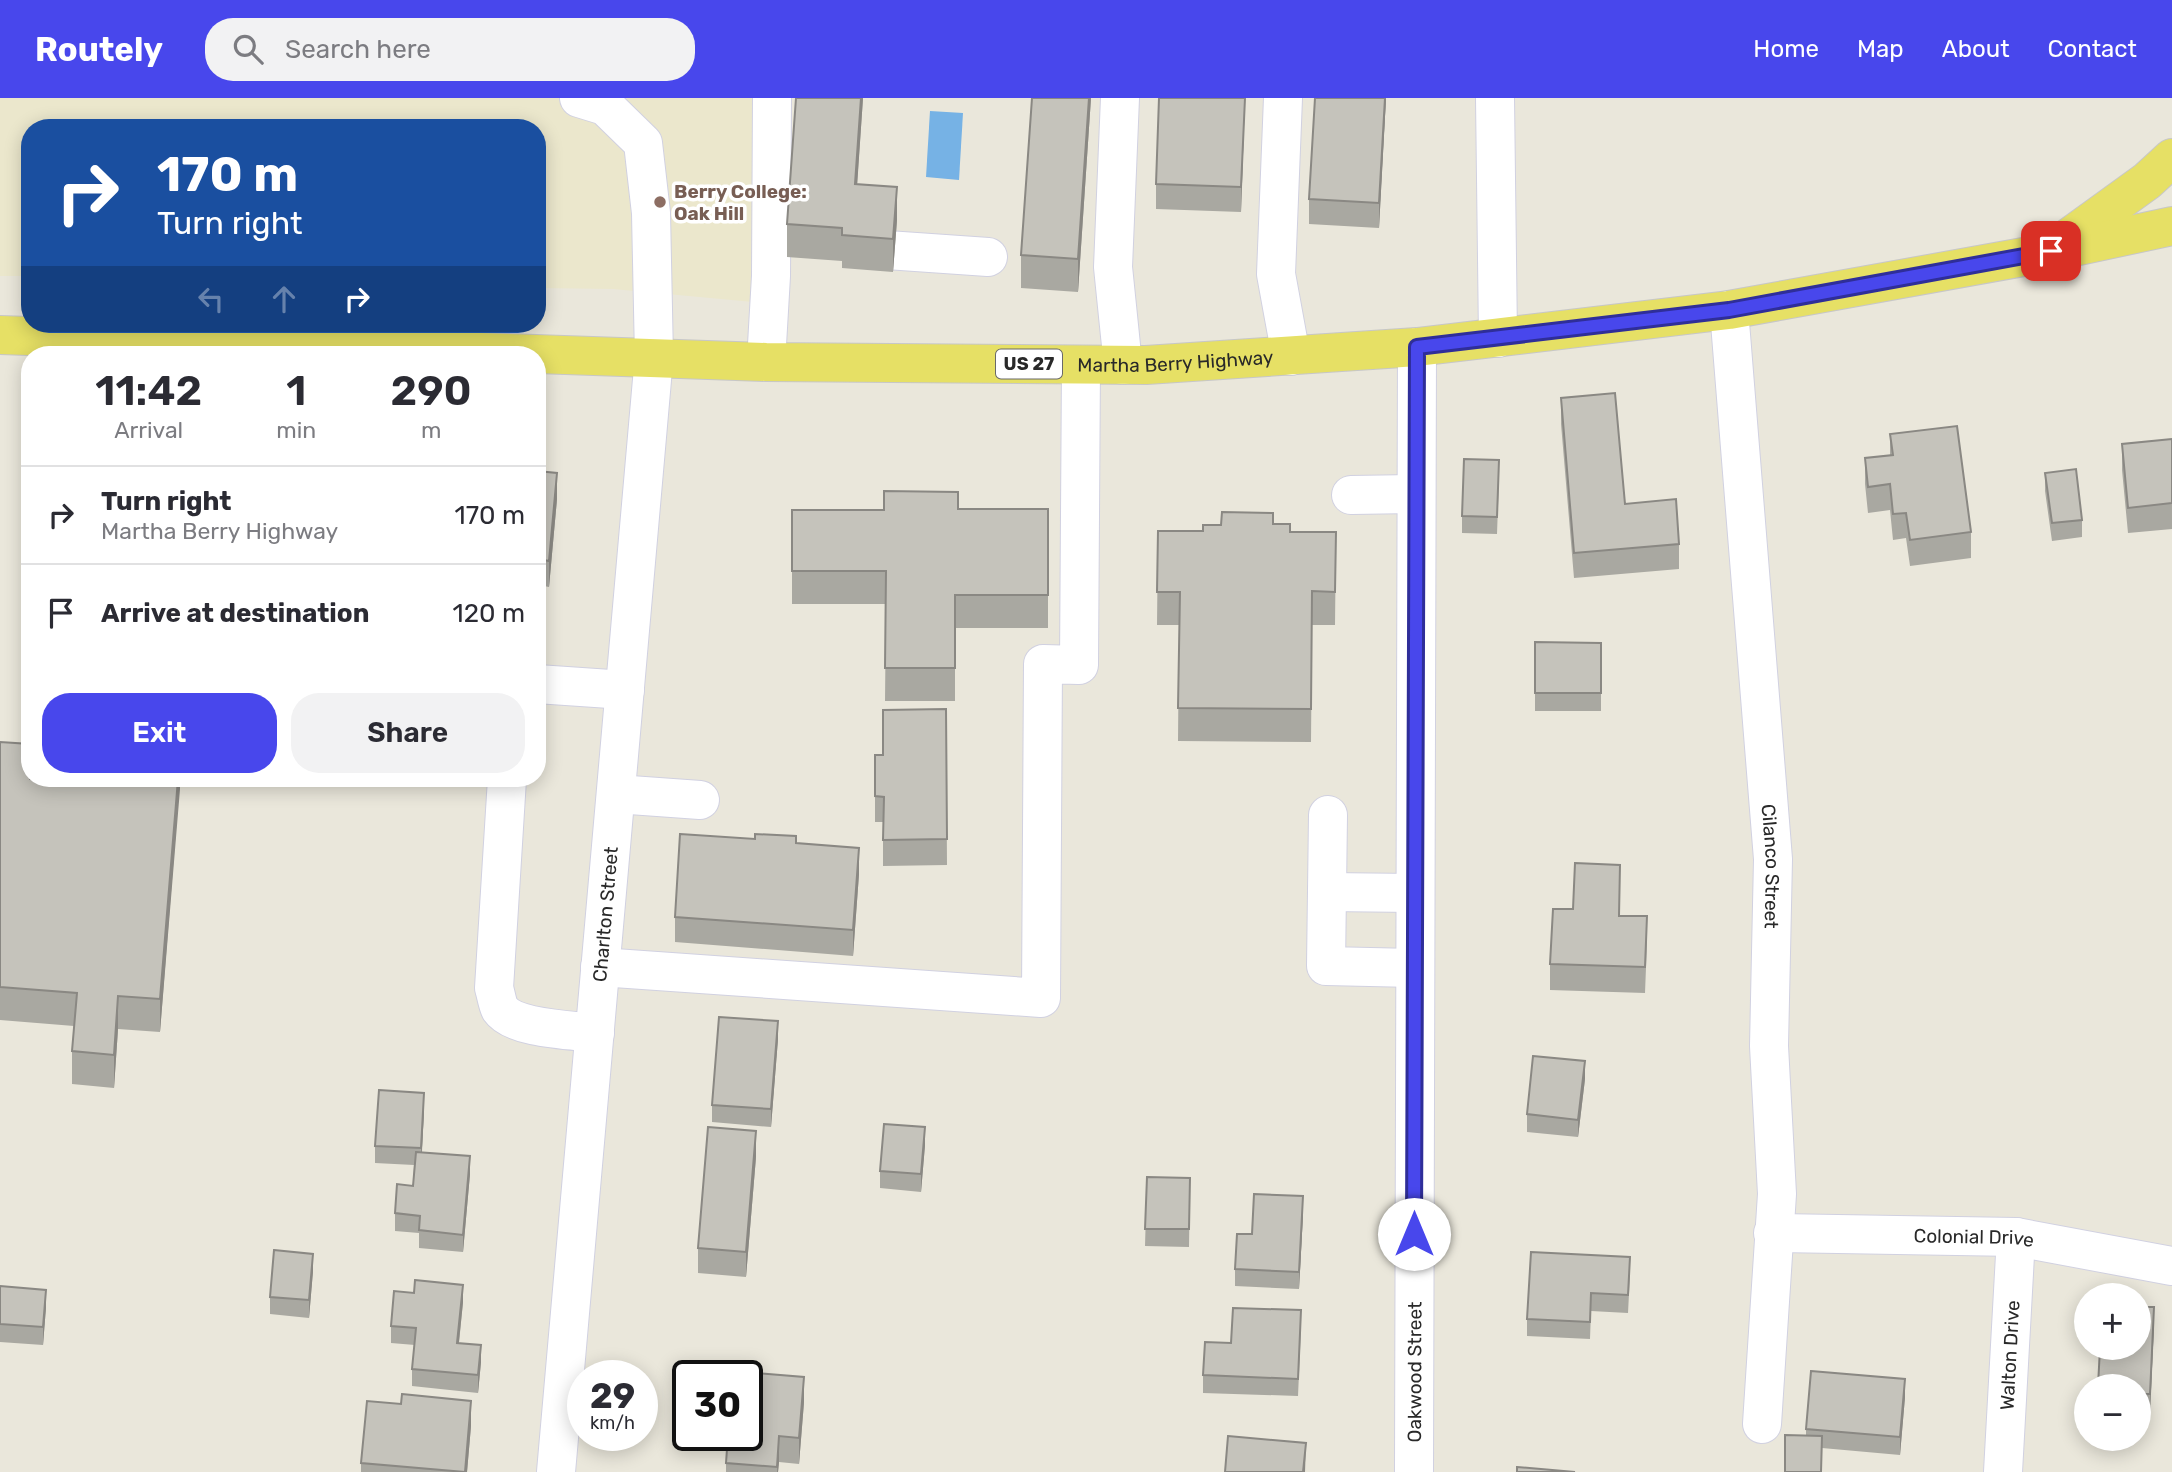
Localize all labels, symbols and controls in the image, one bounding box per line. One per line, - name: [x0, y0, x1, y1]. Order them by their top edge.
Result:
- search box: [205, 18, 695, 81]
- text: Routely: [35, 30, 163, 69]
- icon: search: [229, 30, 267, 68]
- text: Search here: [285, 34, 431, 65]
- text: Home: [1753, 35, 1819, 63]
- text: Map: [1857, 35, 1904, 63]
- text: About: [1942, 35, 2010, 63]
- text: Contact: [2048, 35, 2137, 63]
- text: 170 m: [157, 145, 298, 203]
- icon: right: [42, 147, 133, 238]
- place label: Berry College: Oak Hill: [674, 180, 807, 225]
- marker: Berry College: Oak Hill: [652, 194, 668, 210]
- text: Turn right: [157, 204, 302, 242]
- pin: [2021, 221, 2081, 281]
- icon: arrive: [2032, 232, 2070, 270]
- icon: left: [192, 280, 230, 318]
- icon: ahead: [265, 280, 303, 318]
- icon: right: [338, 280, 376, 318]
- street label: Martha Berry Highway: [1077, 345, 1274, 377]
- road number: US 27: [996, 350, 1062, 378]
- text: 11:42: [95, 366, 202, 416]
- text: 1: [286, 366, 306, 416]
- text: 290: [391, 366, 472, 416]
- text: Arrival: [114, 416, 183, 444]
- text: min: [276, 416, 316, 444]
- text: m: [421, 416, 441, 444]
- text: Turn right: [101, 486, 231, 517]
- icon: right: [42, 496, 80, 534]
- text: 170 m: [455, 500, 525, 531]
- text: Martha Berry Highway: [101, 517, 338, 545]
- icon: arrive: [42, 594, 80, 632]
- text: Arrive at destination: [101, 598, 369, 629]
- text: 120 m: [453, 598, 525, 629]
- button: Exit: [42, 693, 277, 773]
- button: Share: [291, 693, 525, 773]
- street label: Cilanco Street: [1757, 803, 1785, 930]
- street label: Charlton Street: [588, 845, 622, 983]
- position arrow: [1377, 1197, 1451, 1271]
- street label: Colonial Drive: [1913, 1224, 2036, 1252]
- map controls: [2074, 1283, 2151, 1451]
- button: +: [2074, 1283, 2151, 1360]
- street label: Walton Drive: [1995, 1300, 2024, 1411]
- street label: Oakwood Street: [1403, 1301, 1426, 1442]
- speed limit sign: 30: [672, 1360, 763, 1451]
- button: −: [2074, 1374, 2151, 1451]
- text: 29: [590, 1375, 635, 1417]
- text: km/h: [590, 1412, 635, 1434]

